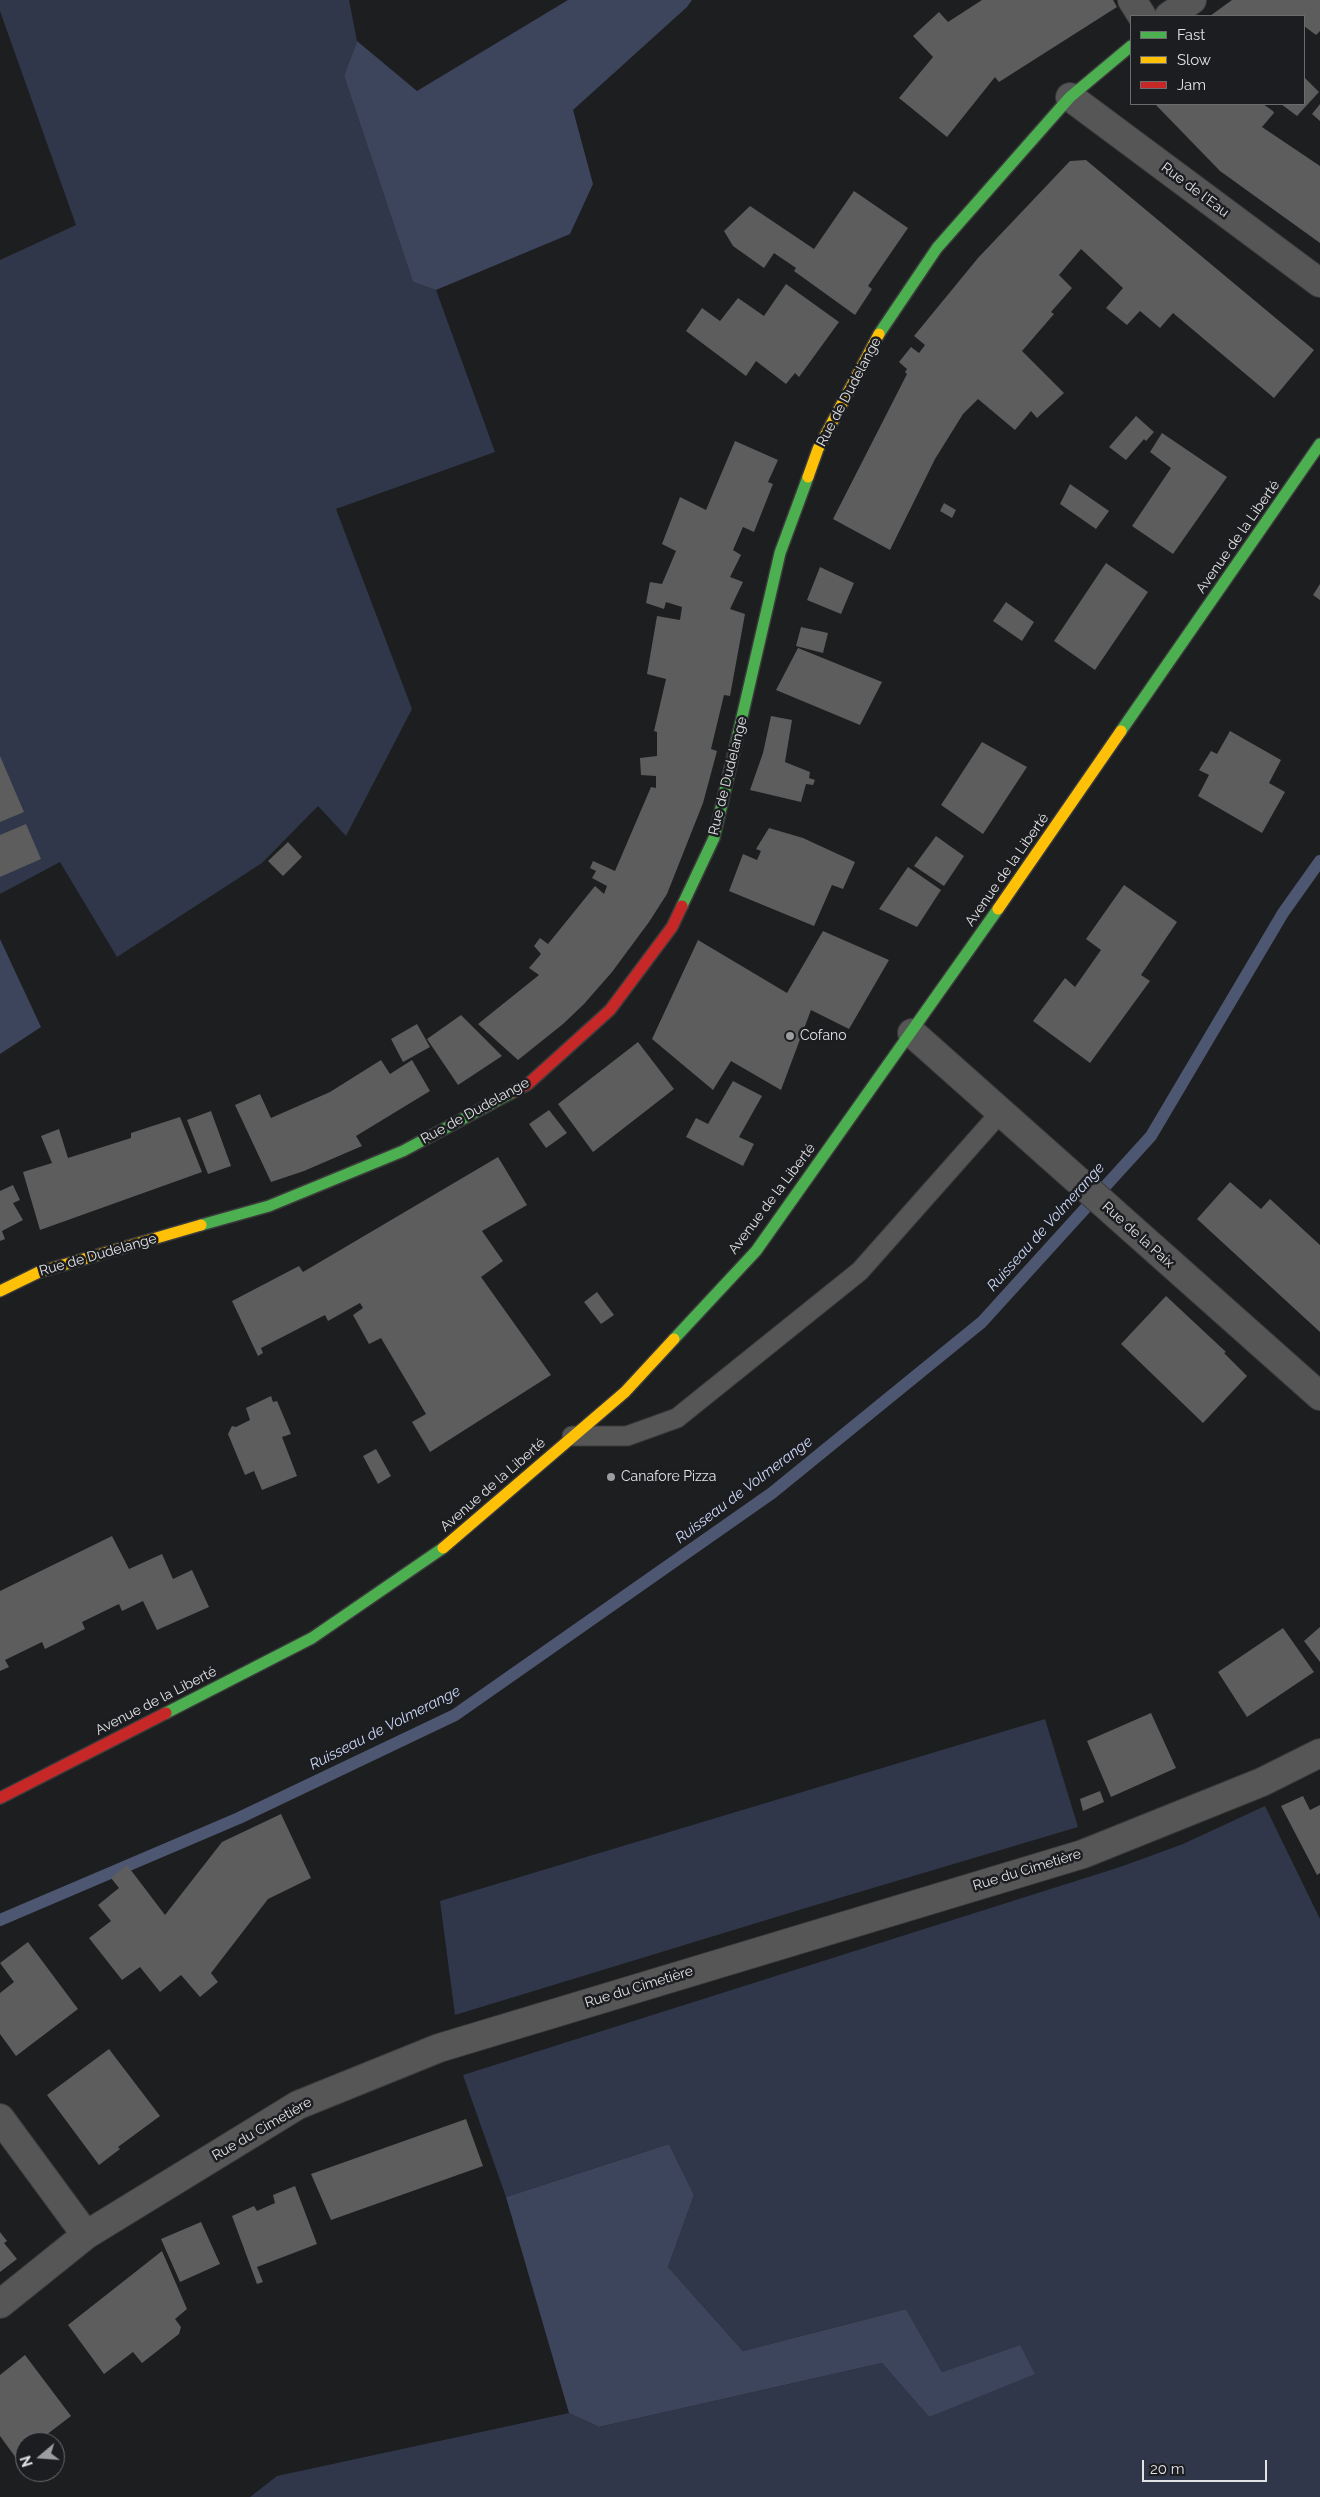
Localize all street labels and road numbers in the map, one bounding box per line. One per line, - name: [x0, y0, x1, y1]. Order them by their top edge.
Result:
- street label: Rue de l'Eau: [1158, 159, 1232, 221]
- street label: Rue de Dudelange: [813, 334, 885, 450]
- street label: Avenue de la Liberté: [1193, 477, 1283, 597]
- street label: Rue de Dudelange: [705, 715, 751, 837]
- street label: Avenue de la Liberté: [962, 810, 1052, 930]
- street label: Rue de Dudelange: [418, 1074, 532, 1148]
- street label: Avenue de la Liberté: [725, 1140, 819, 1258]
- street label: Rue de la Paix: [1099, 1198, 1177, 1272]
- street label: Rue de Dudelange: [37, 1230, 159, 1280]
- street label: Avenue de la Liberté: [437, 1435, 549, 1535]
- street label: Avenue de la Liberté: [93, 1663, 219, 1739]
- street label: Rue du Cimetière: [971, 1846, 1083, 1894]
- street label: Rue du Cimetière: [583, 1963, 695, 2011]
- street label: Rue du Cimetière: [209, 2094, 315, 2164]

